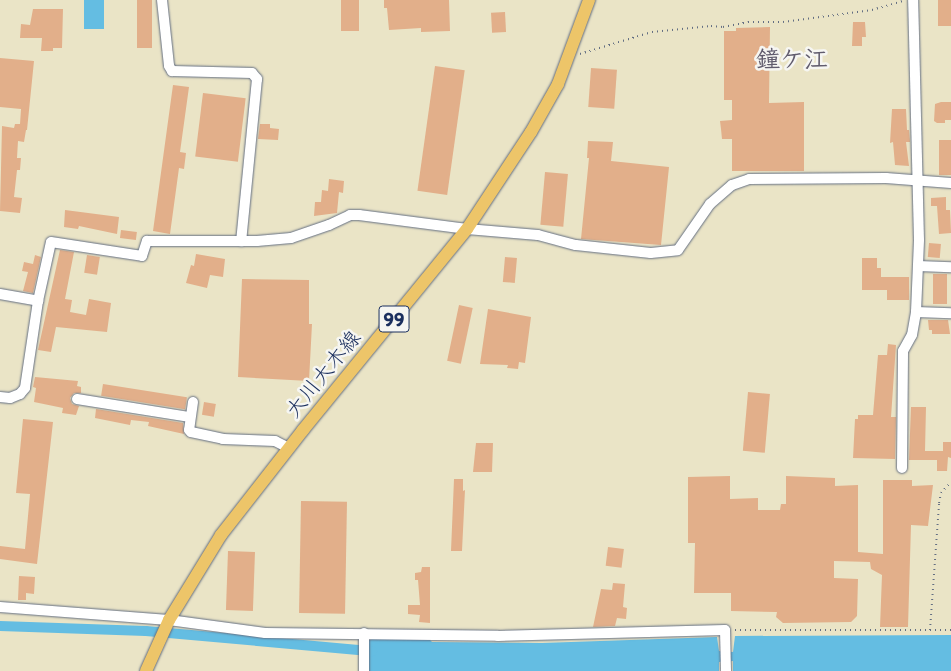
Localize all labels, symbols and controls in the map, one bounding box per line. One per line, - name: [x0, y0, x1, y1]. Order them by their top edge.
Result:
- district label: 鐘ケ江: [756, 45, 828, 73]
- road number: 99: [378, 302, 410, 336]
- street label: 大川大木線: [280, 325, 366, 423]

